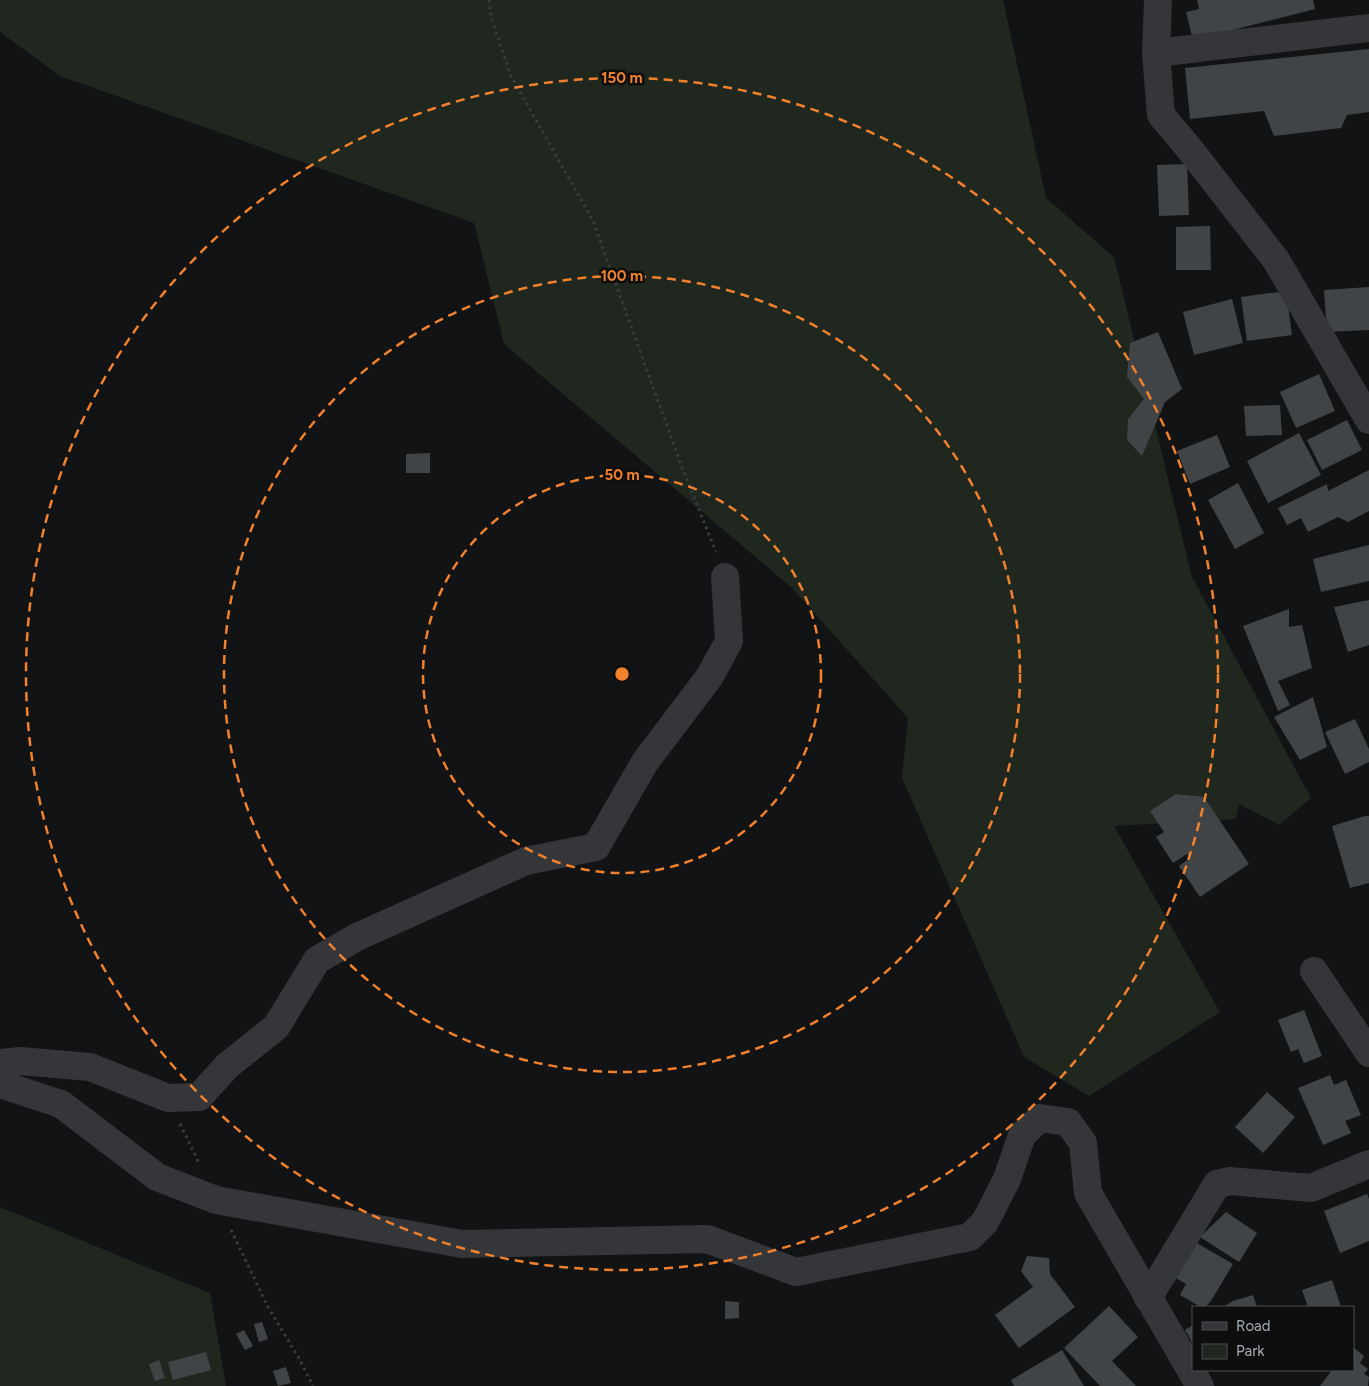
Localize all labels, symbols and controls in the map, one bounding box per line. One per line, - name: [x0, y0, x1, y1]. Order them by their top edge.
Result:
- text: 150 m: [601, 69, 643, 87]
- text: 100 m: [601, 267, 643, 285]
- text: 50 m: [604, 466, 640, 484]
- centre of rings: [613, 665, 631, 683]
- legend: [1192, 1306, 1354, 1371]
- text: Road: [1236, 1317, 1271, 1335]
- text: Park: [1236, 1342, 1265, 1360]

